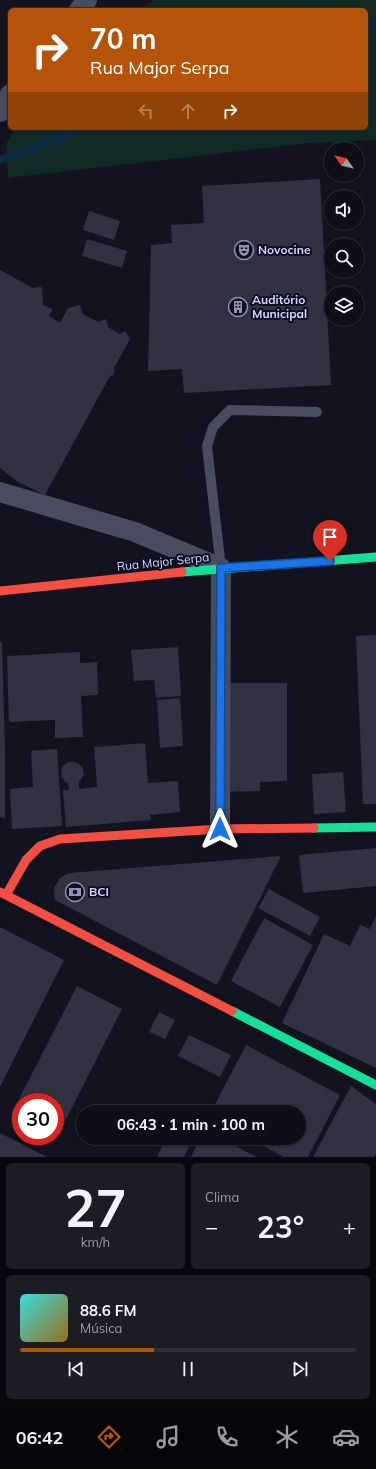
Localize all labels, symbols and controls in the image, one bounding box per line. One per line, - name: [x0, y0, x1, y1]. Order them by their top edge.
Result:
- text: 70 m: [90, 21, 156, 56]
- icon: right: [24, 24, 76, 76]
- text: Rua Major Serpa: [90, 56, 230, 79]
- icon: left: [135, 100, 157, 122]
- icon: ahead: [177, 100, 199, 122]
- icon: right: [219, 100, 241, 122]
- north arrow: [324, 142, 364, 182]
- map controls: [324, 142, 364, 326]
- button: sound: [324, 190, 364, 230]
- button: search: [324, 238, 364, 278]
- theatre icon: Novocine: [233, 239, 255, 261]
- place label: Novocine: [258, 242, 311, 257]
- button: layers: [324, 286, 364, 326]
- place label: Auditório Municipal: [252, 292, 307, 321]
- building icon: Auditório Municipal: [227, 296, 249, 318]
- pin: [313, 520, 347, 561]
- icon: arrive: [319, 526, 341, 548]
- street label: Rua Major Serpa: [116, 549, 210, 574]
- position arrow: [199, 808, 241, 850]
- bank icon: BCI: [64, 881, 86, 903]
- place label: BCI: [89, 884, 109, 899]
- speed limit sign: 30: [12, 1093, 64, 1145]
- text: 06:43 · 1 min · 100 m: [117, 1115, 265, 1134]
- text: 27: [64, 1175, 127, 1240]
- text: Clima: [205, 1189, 239, 1205]
- text: 23°: [257, 1208, 304, 1246]
- text: −: [205, 1213, 218, 1241]
- text: +: [343, 1213, 356, 1241]
- text: km/h: [81, 1234, 110, 1250]
- text: 88.6 FM: [80, 1301, 136, 1320]
- text: Música: [80, 1320, 122, 1336]
- icon: previous: [65, 1358, 87, 1380]
- icon: pause: [177, 1358, 199, 1380]
- icon: next: [289, 1358, 311, 1380]
- icon: directions: [95, 1423, 123, 1451]
- icon: music: [154, 1423, 182, 1451]
- icon: phone: [213, 1423, 241, 1451]
- icon: climate: [273, 1423, 301, 1451]
- icon: car: [332, 1423, 360, 1451]
- text: 06:42: [16, 1426, 63, 1449]

